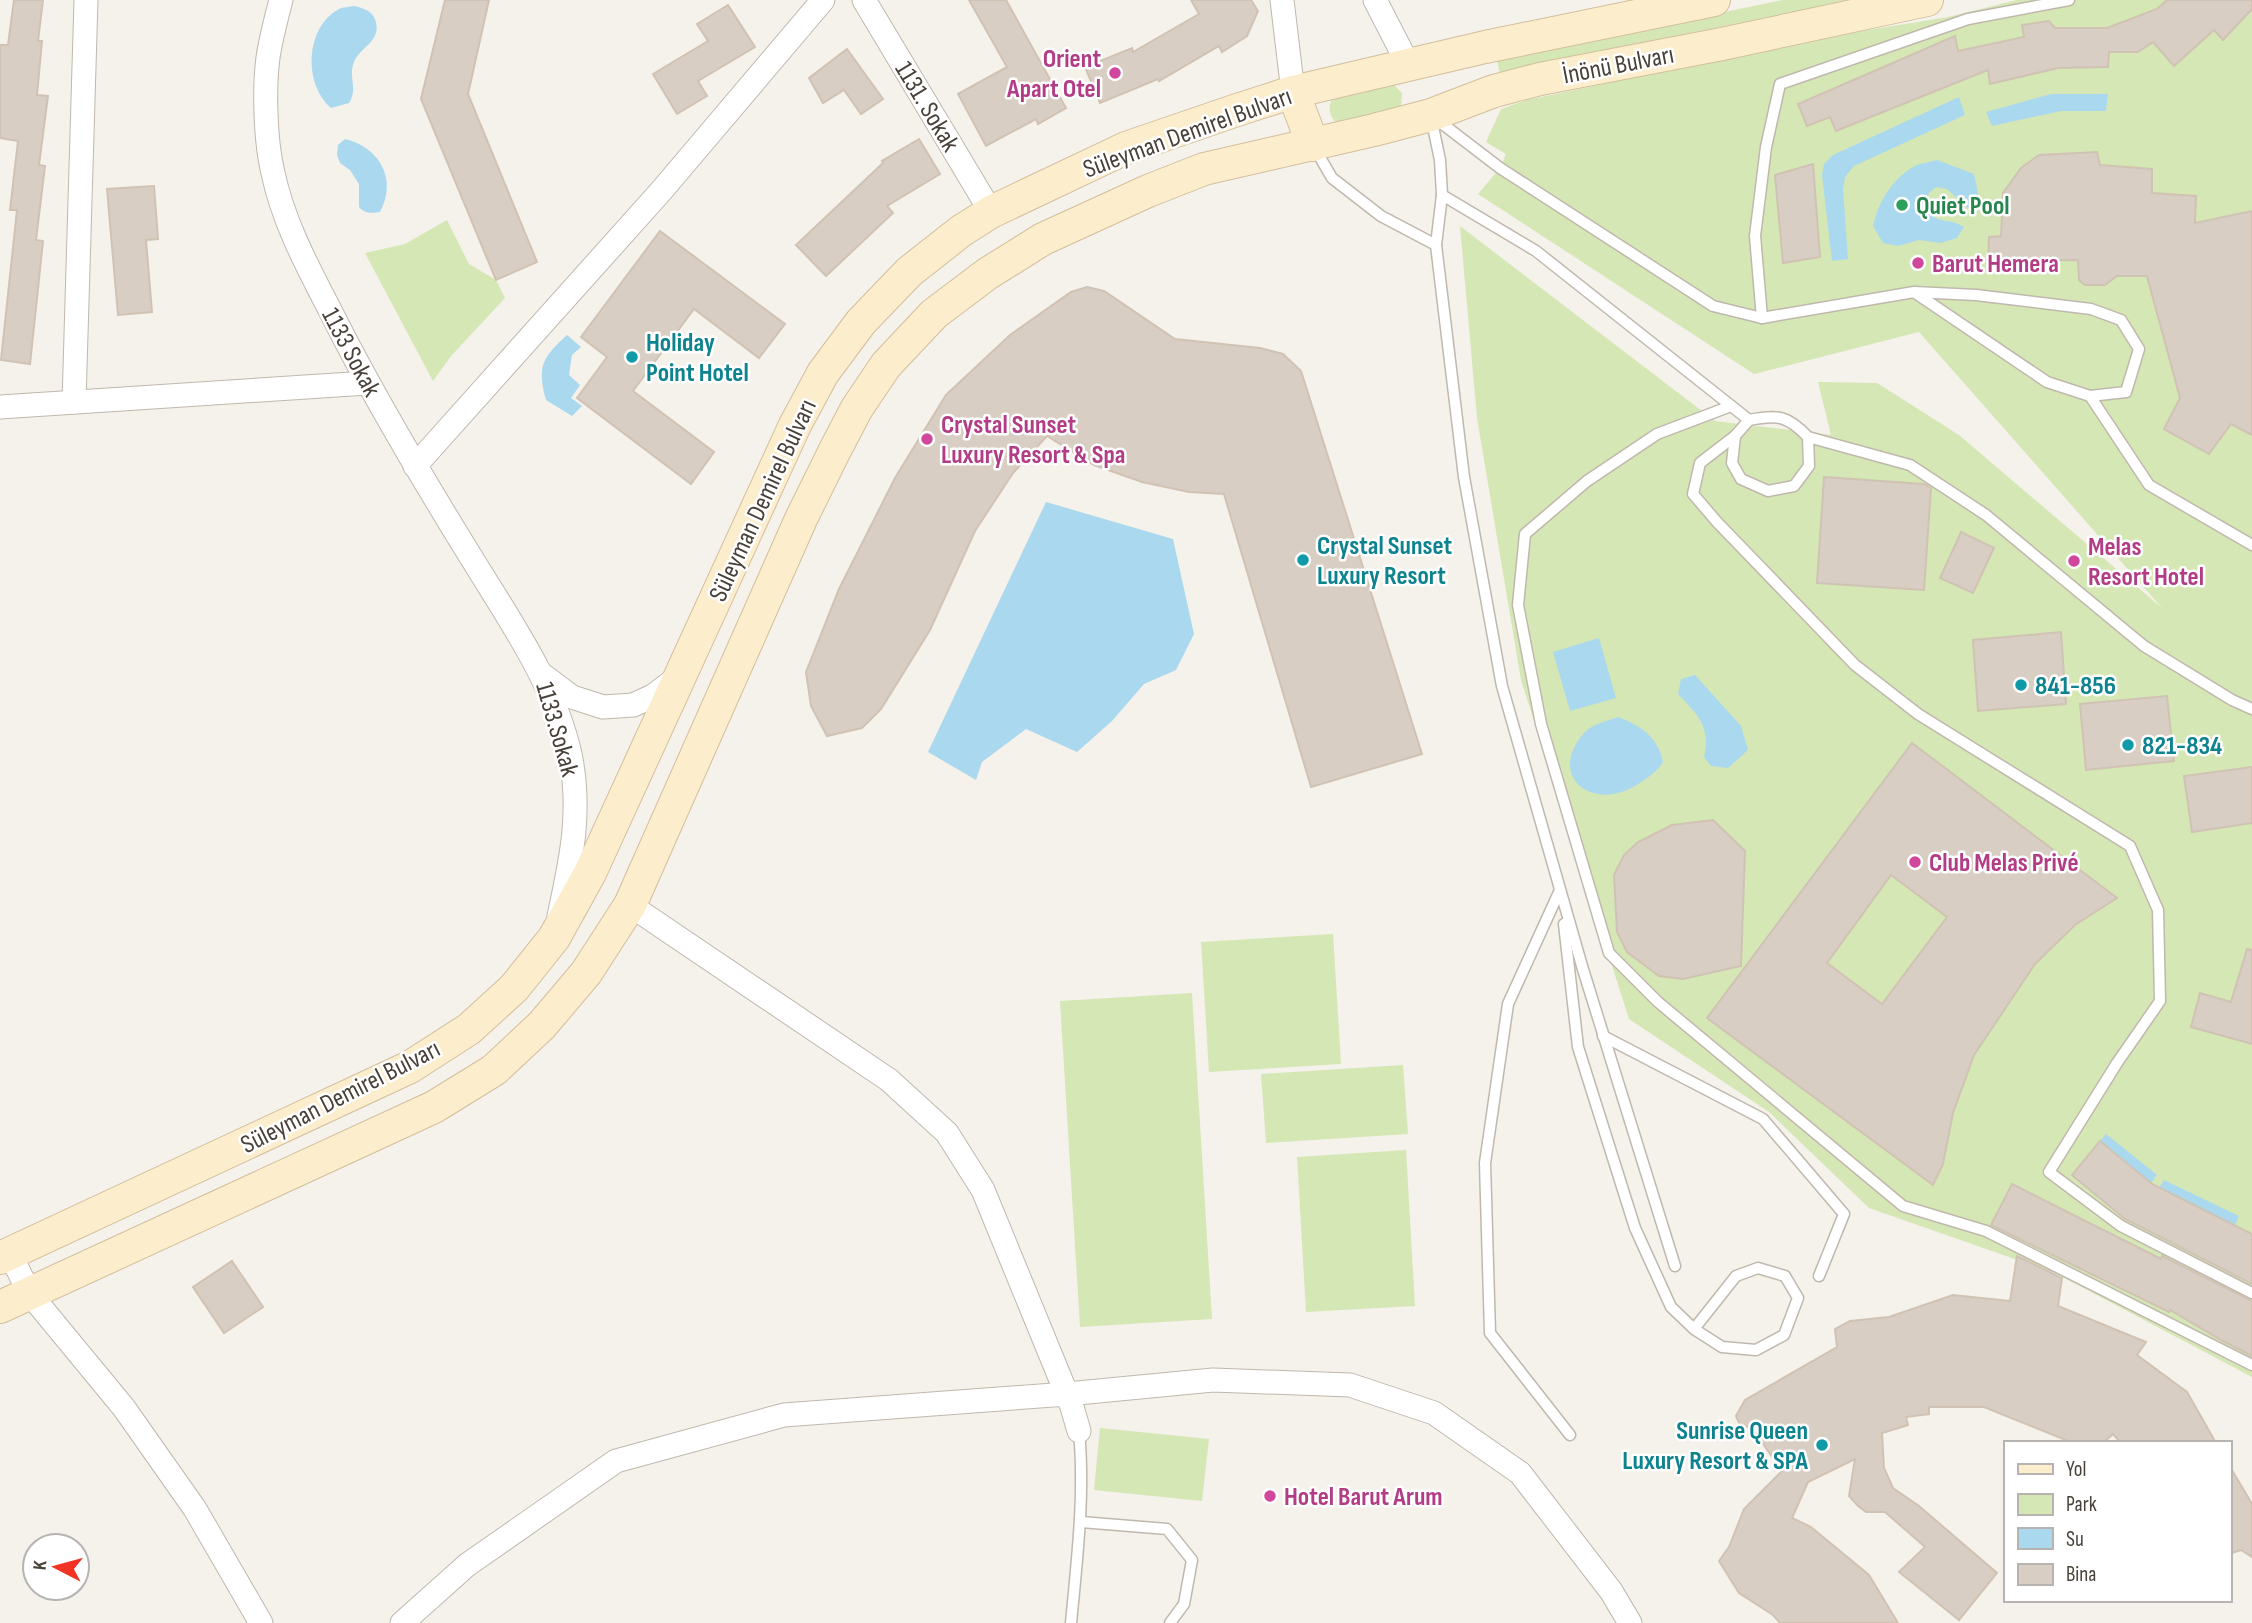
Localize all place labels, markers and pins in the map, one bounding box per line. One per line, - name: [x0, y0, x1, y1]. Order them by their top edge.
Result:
- place label: Orient Apart Otel: [1006, 44, 1101, 105]
- marker: Orient Apart Otel: [1107, 65, 1123, 81]
- place label: Quiet Pool: [1916, 191, 2010, 222]
- marker: Quiet Pool: [1894, 197, 1910, 213]
- place label: Barut Hemera: [1932, 249, 2059, 280]
- marker: Barut Hemera: [1910, 255, 1926, 271]
- place label: Holiday Point Hotel: [646, 328, 749, 389]
- marker: Holiday Point Hotel: [624, 349, 640, 365]
- place label: Crystal Sunset Luxury Resort & Spa: [941, 410, 1125, 471]
- marker: Crystal Sunset Luxury Resort & Spa: [919, 431, 935, 447]
- place label: Crystal Sunset Luxury Resort: [1317, 531, 1453, 592]
- place label: Melas Resort Hotel: [2088, 532, 2204, 593]
- marker: Crystal Sunset Luxury Resort: [1295, 552, 1311, 568]
- marker: Melas Resort Hotel: [2066, 553, 2082, 569]
- place label: 841-856: [2035, 671, 2116, 702]
- marker: 841-856: [2013, 677, 2029, 693]
- place label: 821-834: [2142, 731, 2222, 762]
- marker: 821-834: [2120, 737, 2136, 753]
- place label: Club Melas Privé: [1929, 848, 2079, 879]
- marker: Club Melas Privé: [1907, 854, 1923, 870]
- place label: Sunrise Queen Luxury Resort & SPA: [1622, 1416, 1809, 1477]
- marker: Sunrise Queen Luxury Resort & SPA: [1814, 1437, 1830, 1453]
- place label: Hotel Barut Arum: [1284, 1482, 1443, 1513]
- marker: Hotel Barut Arum: [1262, 1488, 1278, 1504]

